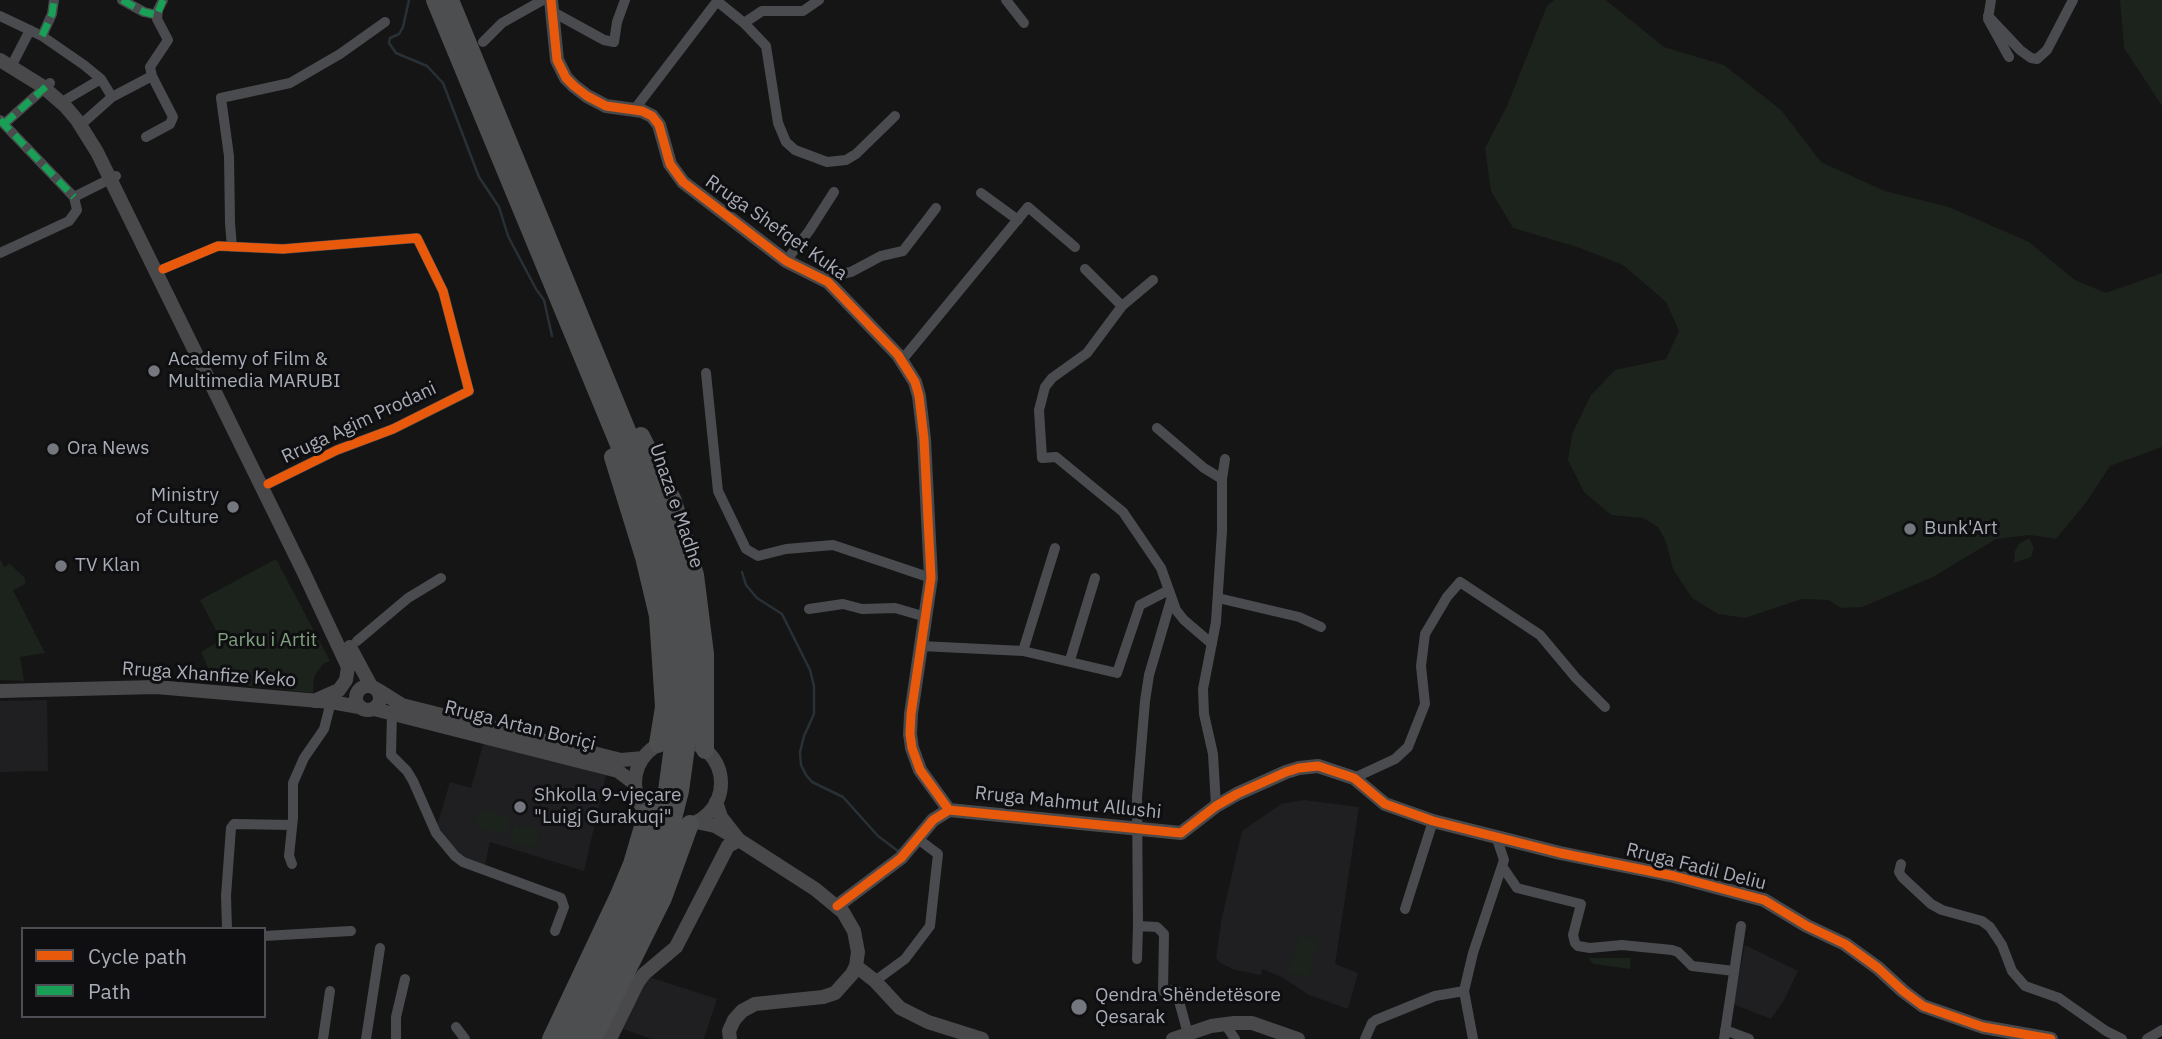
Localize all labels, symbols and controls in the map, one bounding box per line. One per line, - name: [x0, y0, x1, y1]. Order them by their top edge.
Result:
- street label: Rruga Shefqet Kuka: [701, 170, 851, 286]
- place label: Academy of Film & Multimedia MARUBI: [168, 349, 341, 393]
- marker: Academy of Film & Multimedia MARUBI: [146, 363, 162, 379]
- street label: Rruga Agim Prodani: [278, 377, 440, 469]
- place label: Ora News: [67, 438, 150, 460]
- marker: Ora News: [45, 441, 61, 457]
- street label: Unaza e Madhe: [644, 441, 708, 571]
- place label: Ministry of Culture: [135, 485, 219, 529]
- marker: Ministry of Culture: [225, 499, 241, 515]
- place label: Bunk'Art: [1924, 518, 1998, 540]
- marker: Bunk'Art: [1902, 521, 1918, 537]
- place label: TV Klan: [75, 555, 140, 577]
- marker: TV Klan: [53, 558, 69, 574]
- park label: Parku i Artit: [217, 630, 317, 652]
- street label: Rruga Xhanfize Keko: [121, 658, 297, 692]
- street label: Rruga Artan Boriçi: [442, 696, 598, 756]
- street label: Rruga Mahmut Allushi: [974, 782, 1162, 824]
- place label: Shkolla 9-vjeçare "Luigj Gurakuqi": [534, 785, 681, 829]
- marker: Shkolla 9-vjeçare "Luigj Gurakuqi": [512, 799, 528, 815]
- street label: Rruga Fadil Deliu: [1623, 839, 1769, 895]
- legend: [21, 927, 266, 1018]
- text: Cycle path: [88, 942, 187, 970]
- text: Path: [88, 977, 131, 1005]
- place label: Qendra Shëndetësore Qesarak: [1095, 985, 1281, 1029]
- marker: Qendra Shëndetësore Qesarak: [1069, 997, 1089, 1017]

